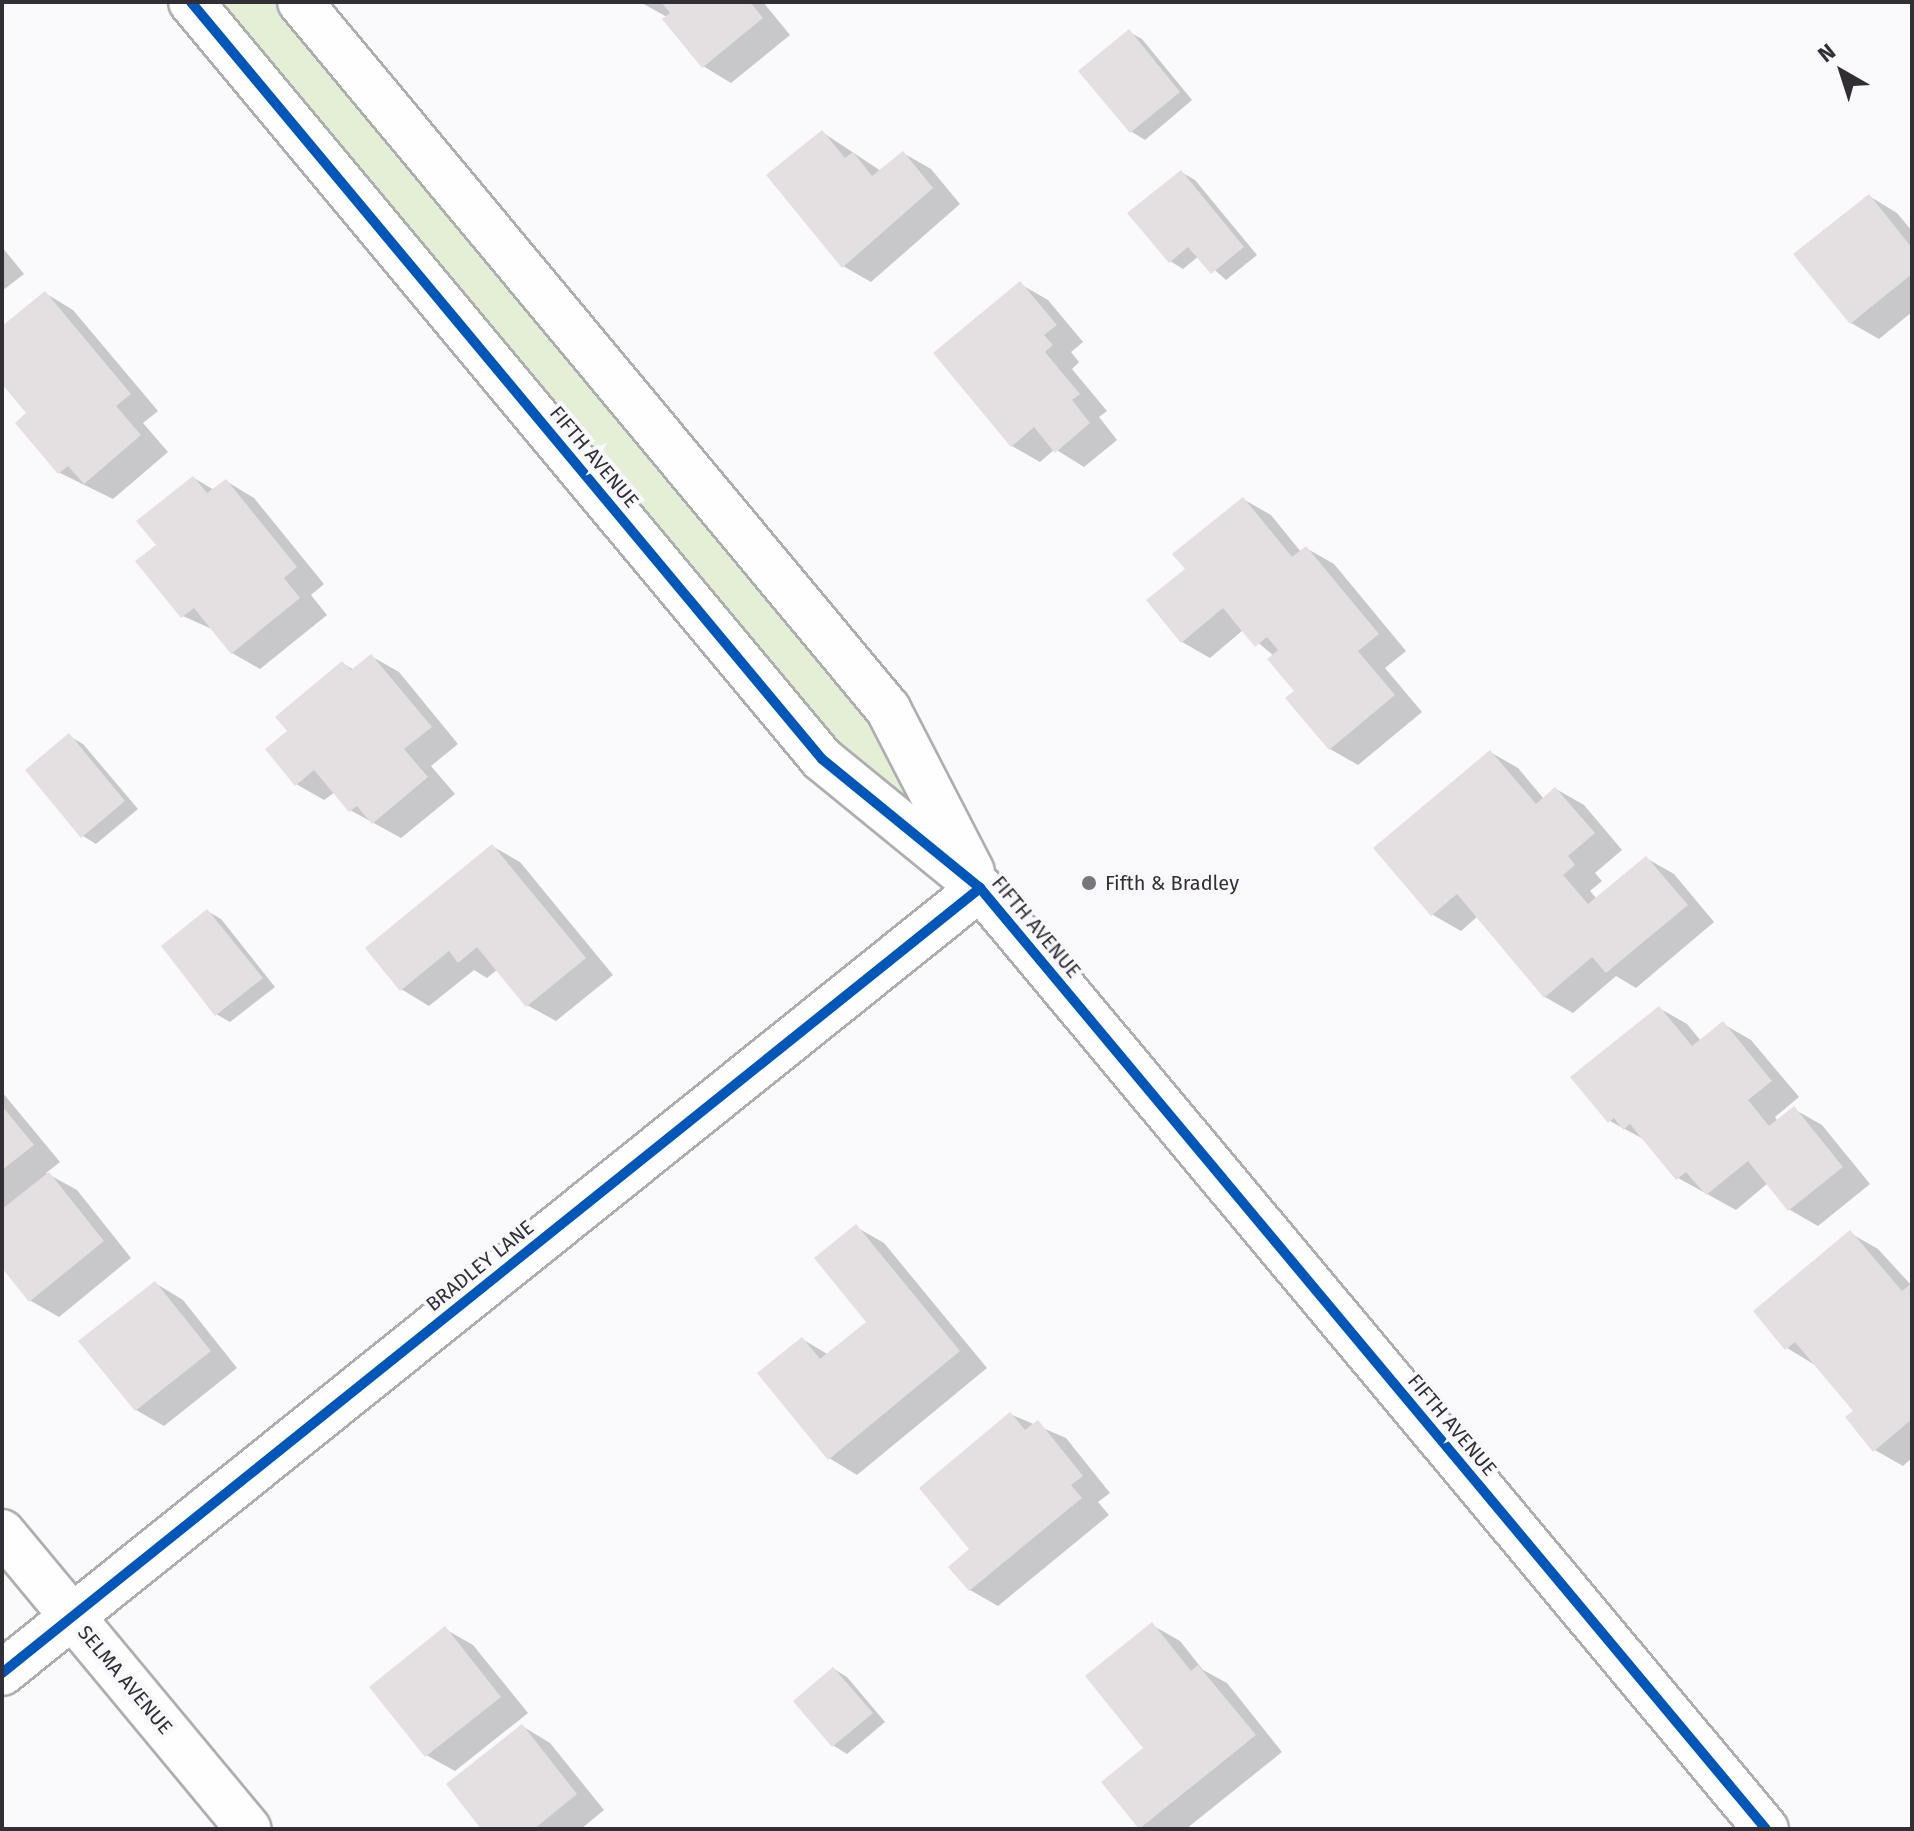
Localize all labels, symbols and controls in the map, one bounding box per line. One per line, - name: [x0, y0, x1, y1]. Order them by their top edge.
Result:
- north arrow: [1802, 32, 1882, 112]
- text: N: [1812, 38, 1841, 68]
- street label: FIFTH AVENUE: [545, 401, 643, 513]
- street label: FIFTH AVENUE: [987, 871, 1085, 983]
- place label: Fifth & Bradley: [1105, 871, 1239, 895]
- marker: Fifth & Bradley: [1080, 874, 1098, 892]
- street label: BRADLEY LANE: [421, 1215, 539, 1317]
- street label: FIFTH AVENUE: [1403, 1369, 1501, 1481]
- street label: SELMA AVENUE: [73, 1621, 177, 1739]

